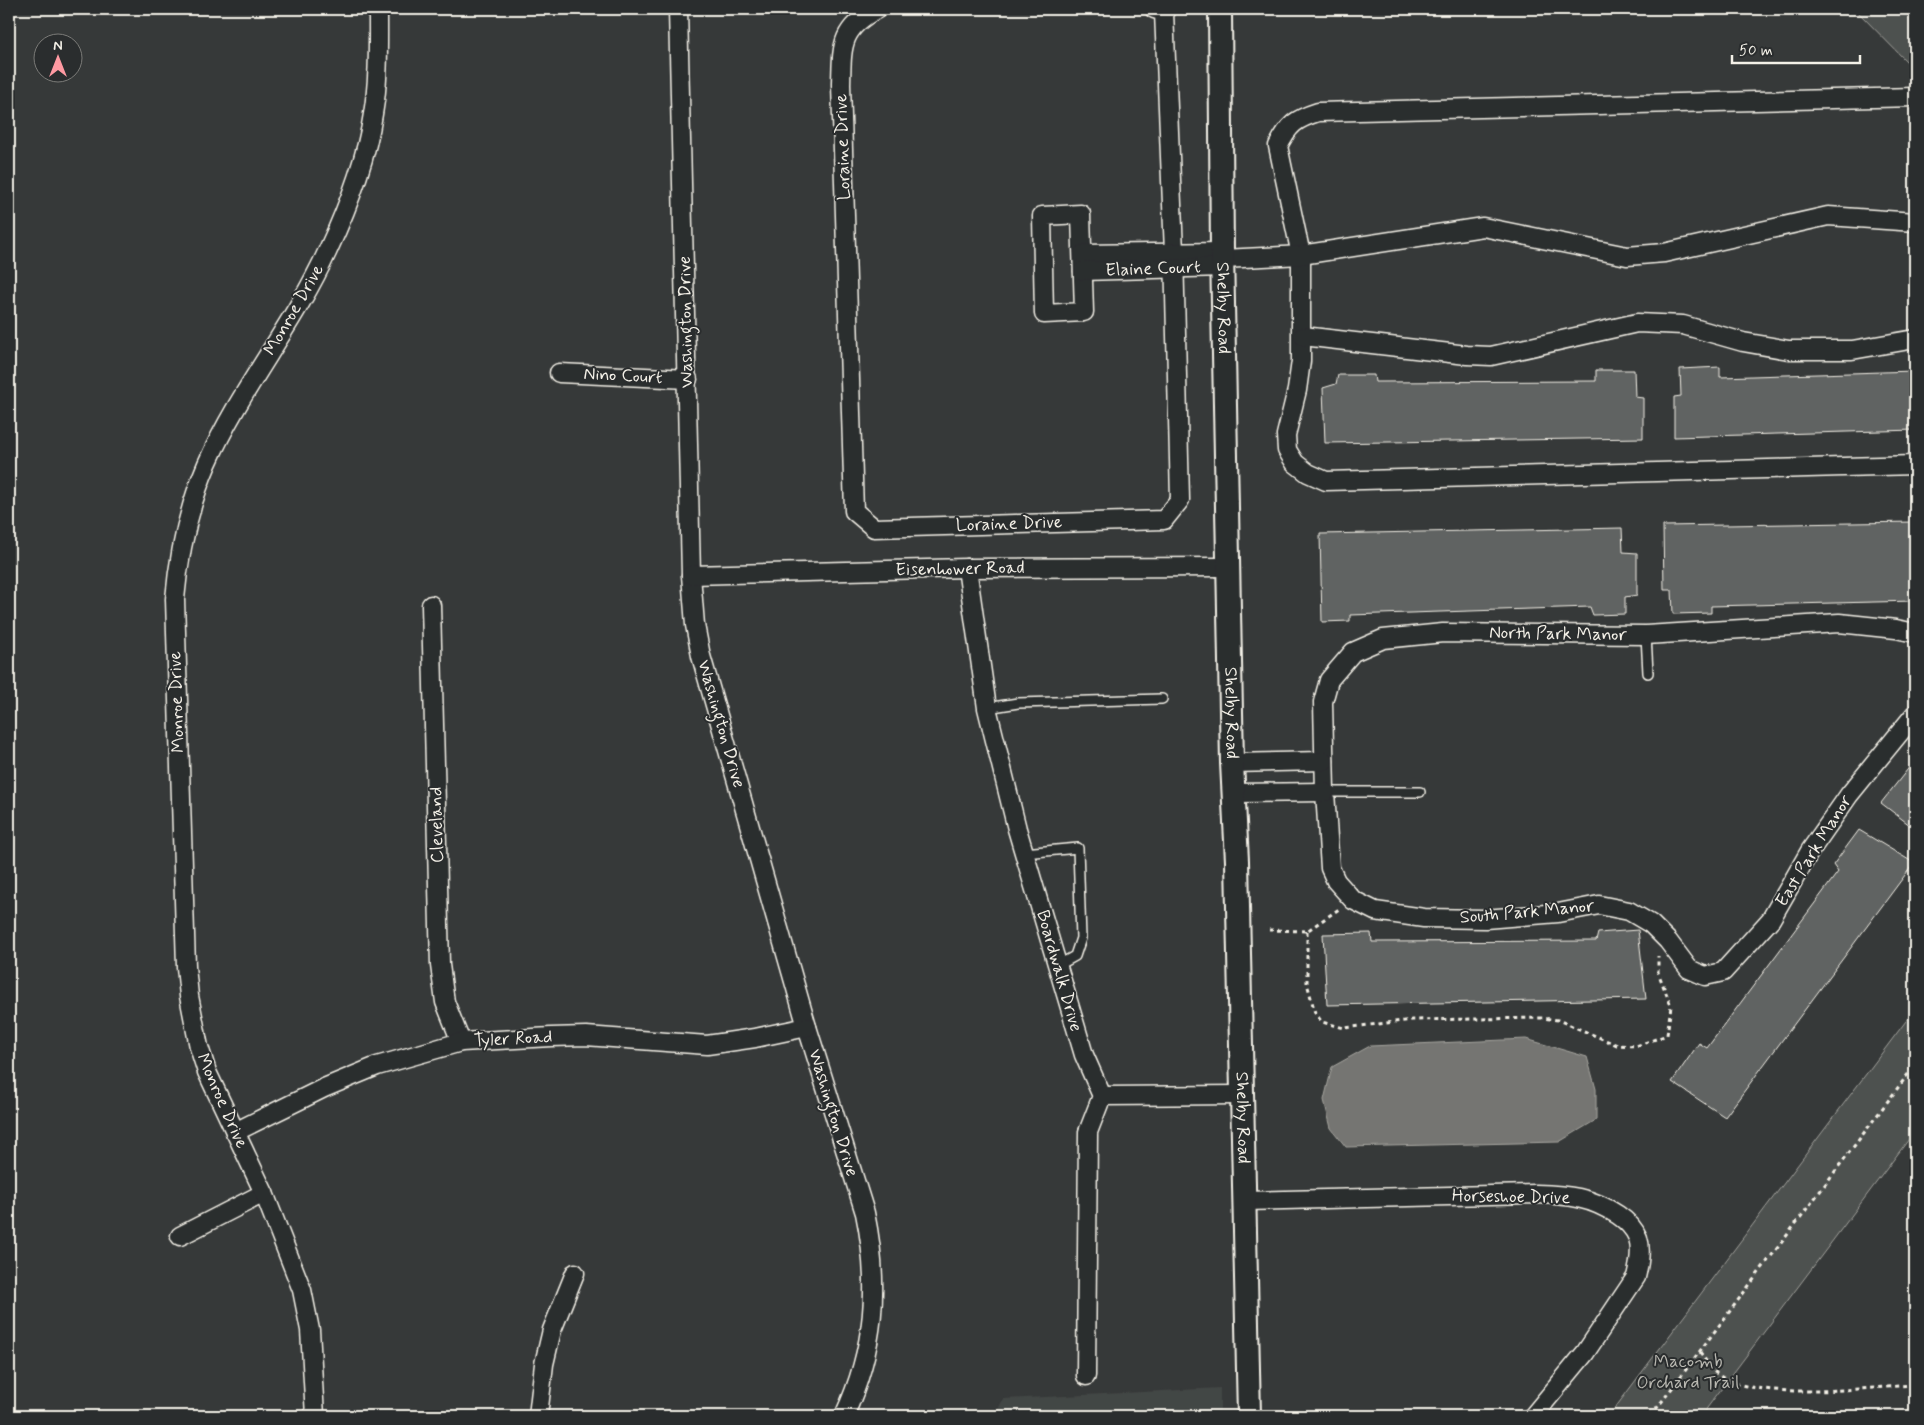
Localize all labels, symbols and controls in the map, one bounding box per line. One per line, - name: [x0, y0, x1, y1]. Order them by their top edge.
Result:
- north arrow: [32, 32, 82, 82]
- scale bar: [1732, 32, 1859, 64]
- text: N: [53, 37, 63, 55]
- text: 50 m: [1739, 41, 1773, 61]
- street label: Loraine Drive: [829, 93, 857, 201]
- street label: Elaine Court: [1105, 255, 1201, 283]
- street label: Washington Drive: [673, 256, 701, 388]
- street label: Monroe Drive: [258, 260, 330, 360]
- street label: Shelby Road: [1210, 262, 1236, 354]
- street label: Nino Court: [583, 362, 663, 390]
- street label: Loraine Drive: [955, 510, 1063, 538]
- street label: Eisenhower Road: [895, 556, 1025, 582]
- street label: North Park Manor: [1489, 621, 1628, 647]
- street label: Monroe Drive: [163, 651, 191, 753]
- street label: Washington Drive: [689, 657, 751, 791]
- street label: Shelby Road: [1218, 667, 1244, 759]
- street label: Cleveland: [424, 787, 450, 863]
- street label: East Park Manor: [1770, 790, 1858, 911]
- street label: South Park Manor: [1459, 894, 1596, 930]
- street label: Boardwalk Drive: [1030, 907, 1088, 1035]
- street label: Tyler Road: [473, 1025, 553, 1053]
- street label: Washington Drive: [800, 1046, 864, 1180]
- street label: Monroe Drive: [190, 1050, 254, 1152]
- street label: Shelby Road: [1230, 1071, 1256, 1164]
- street label: Horseshoe Drive: [1452, 1184, 1570, 1210]
- park label: Macomb Orchard Trail: [1637, 1350, 1739, 1395]

